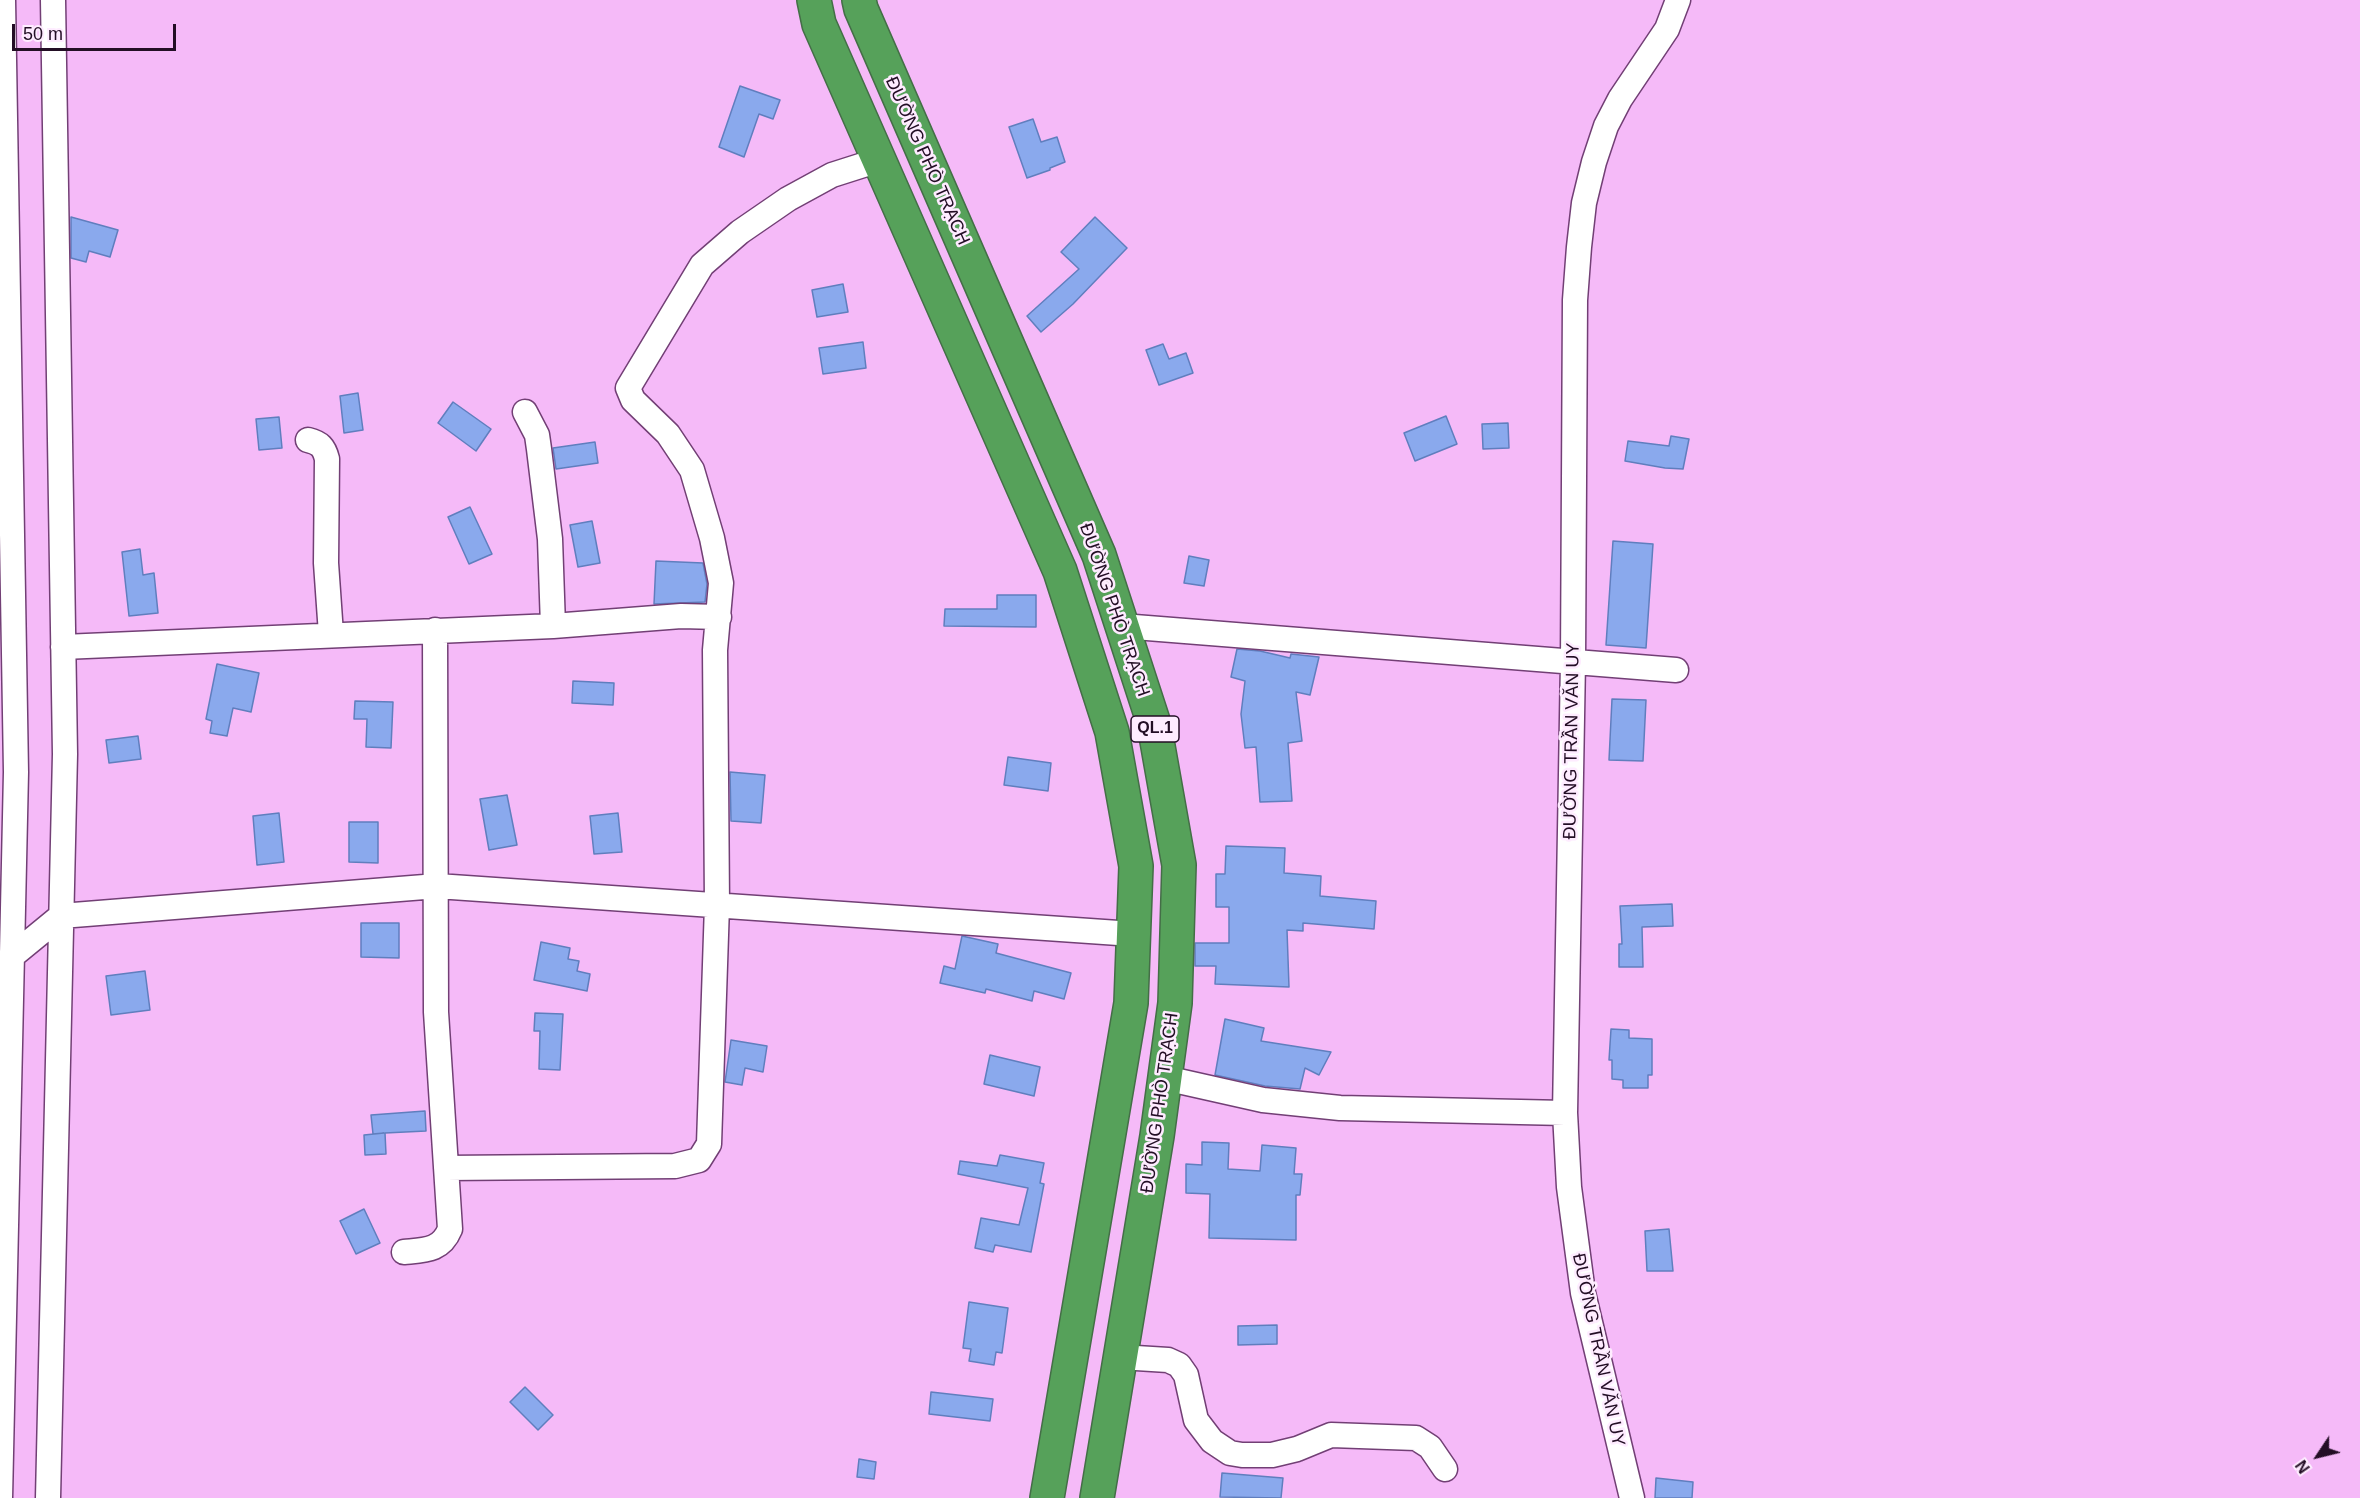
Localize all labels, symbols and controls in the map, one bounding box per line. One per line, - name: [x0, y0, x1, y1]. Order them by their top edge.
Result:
- scale bar: [15, 12, 178, 50]
- text: 50 m: [23, 24, 63, 44]
- street label: ĐƯỜNG PHÒ TRẠCH: [880, 74, 974, 248]
- street label: ĐƯỜNG PHÒ TRẠCH: [1074, 521, 1154, 699]
- street label: ĐƯỜNG TRẦN VĂN UY: [1559, 642, 1585, 840]
- road number: QL.1: [1131, 716, 1179, 742]
- street label: ĐƯỜNG PHÒ TRẠCH: [1137, 1011, 1183, 1195]
- street label: ĐƯỜNG TRẦN VĂN UY: [1567, 1251, 1629, 1449]
- north arrow: [2288, 1426, 2348, 1486]
- text: N: [2293, 1457, 2313, 1476]

